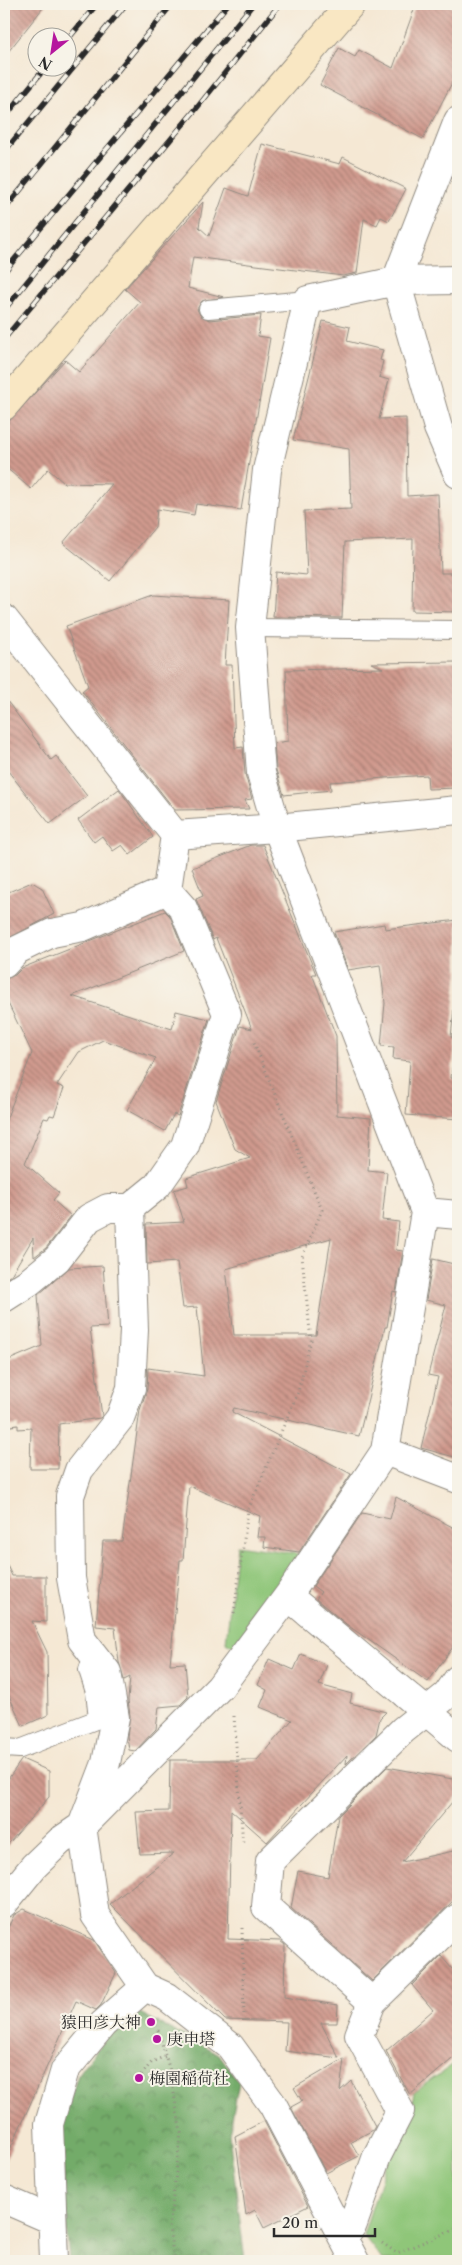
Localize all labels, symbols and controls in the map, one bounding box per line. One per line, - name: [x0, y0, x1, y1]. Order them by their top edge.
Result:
- north arrow: [28, 28, 78, 78]
- text: N: [36, 52, 55, 74]
- place label: 猿田彦大神: [61, 2012, 141, 2032]
- marker: 猿田彦大神: [145, 2016, 157, 2028]
- place label: 庚申塔: [167, 2029, 215, 2049]
- marker: 庚申塔: [151, 2033, 163, 2045]
- place label: 梅園稲荷社: [149, 2068, 229, 2088]
- marker: 梅園稲荷社: [133, 2072, 145, 2084]
- scale bar: [274, 2205, 376, 2237]
- text: 20 m: [282, 2213, 318, 2232]

